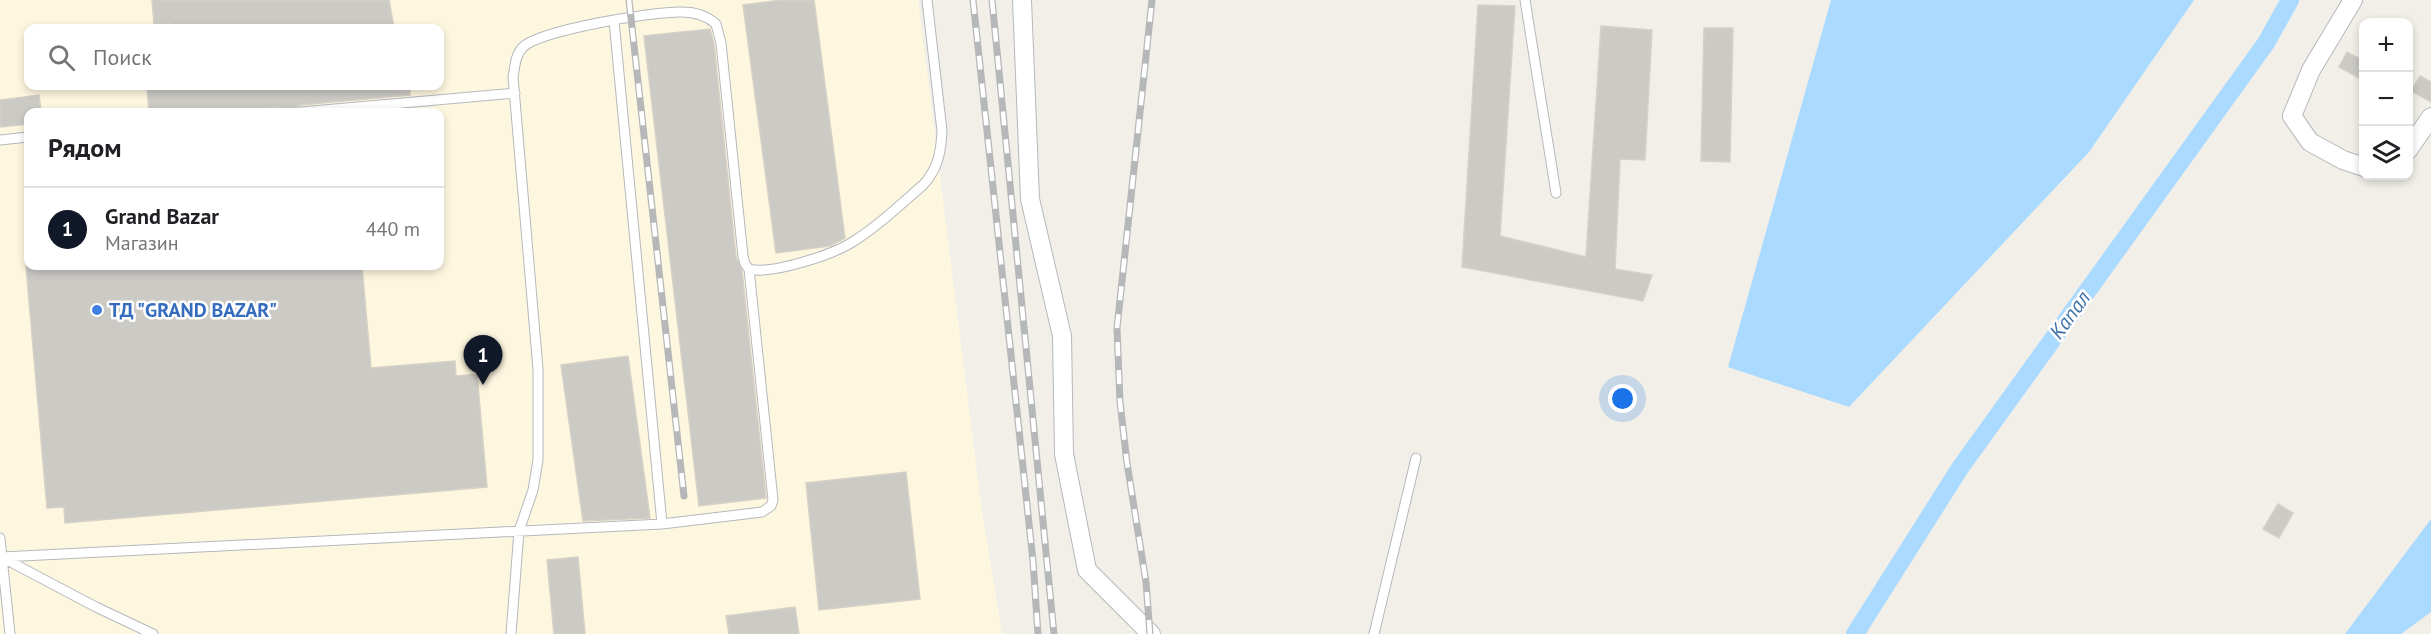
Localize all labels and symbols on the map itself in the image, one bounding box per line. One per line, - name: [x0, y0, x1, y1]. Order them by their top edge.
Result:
- water label: Капал: [2043, 285, 2096, 344]
- place label: ТД "GRAND BAZAR": [109, 297, 277, 323]
- marker: ТД "GRAND BAZAR": [90, 303, 104, 317]
- pin: 1: [464, 336, 502, 385]
- your location: [1608, 384, 1637, 413]

